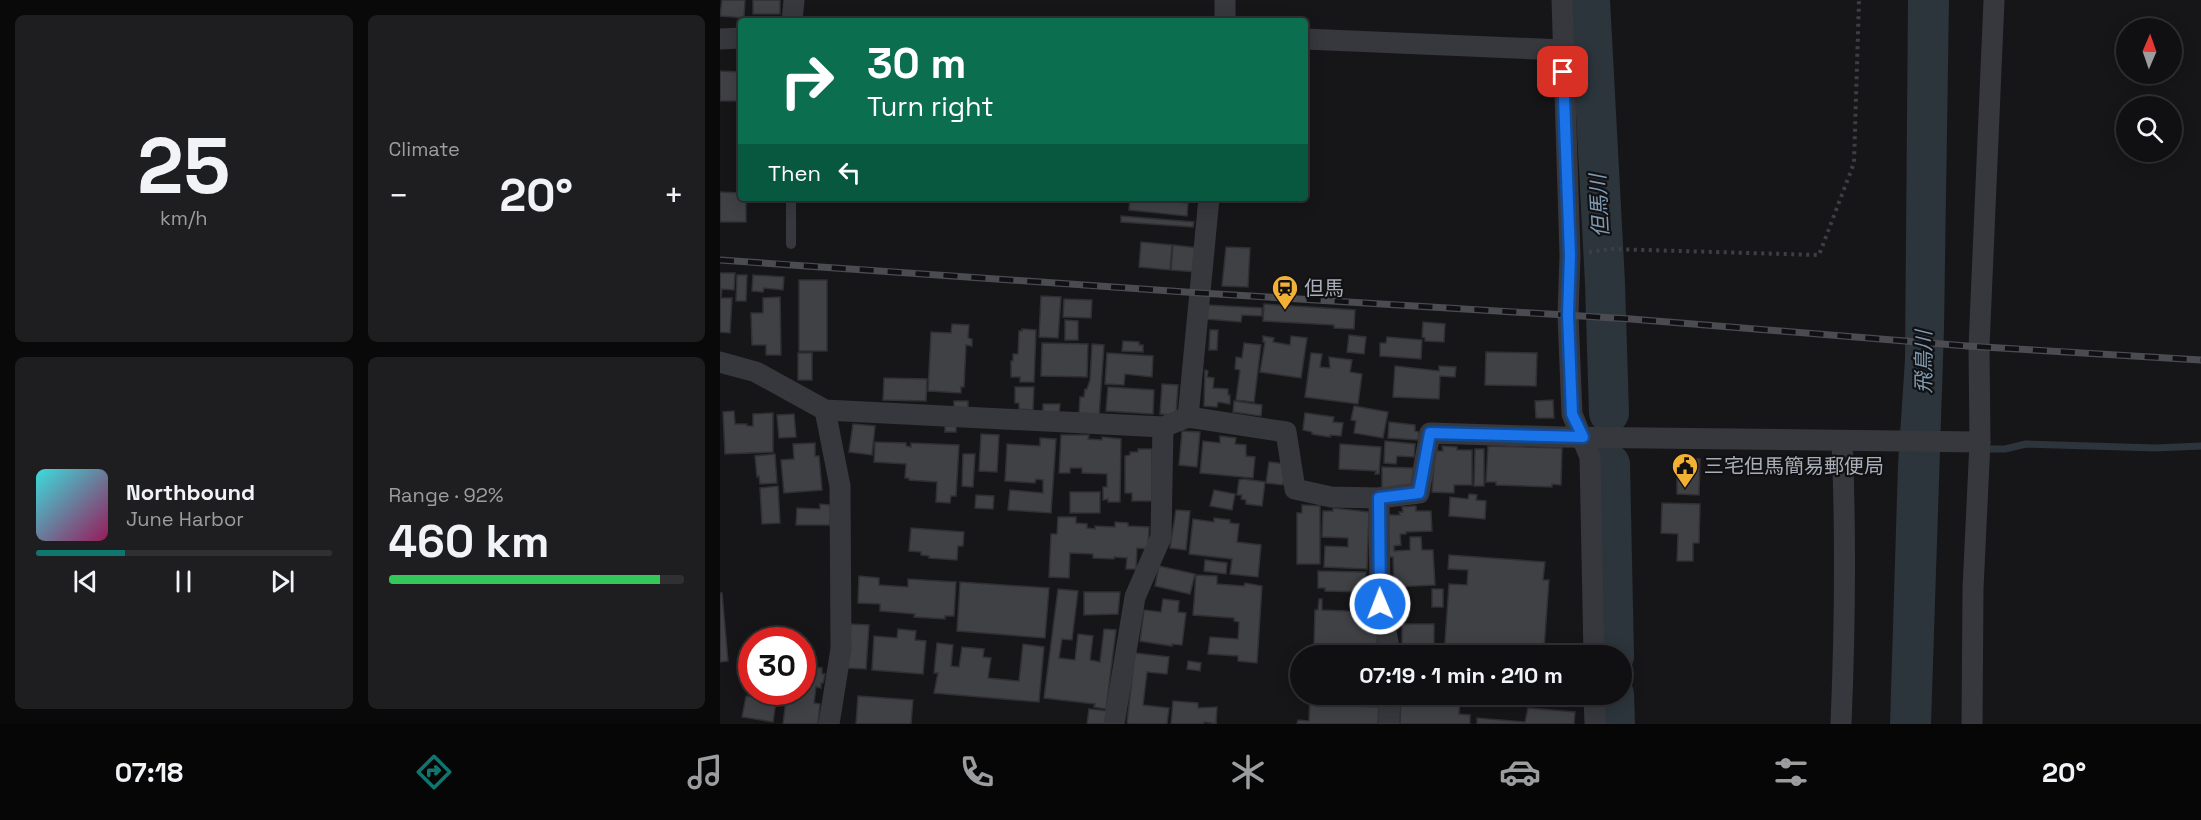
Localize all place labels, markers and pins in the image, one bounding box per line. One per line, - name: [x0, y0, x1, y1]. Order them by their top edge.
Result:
- pin: [1537, 46, 1588, 97]
- station icon: 但馬: [1270, 273, 1300, 311]
- place label: 但馬: [1304, 275, 1344, 301]
- public building icon: 三宅但馬簡易郵便局: [1670, 451, 1700, 489]
- place label: 三宅但馬簡易郵便局: [1704, 453, 1884, 479]

